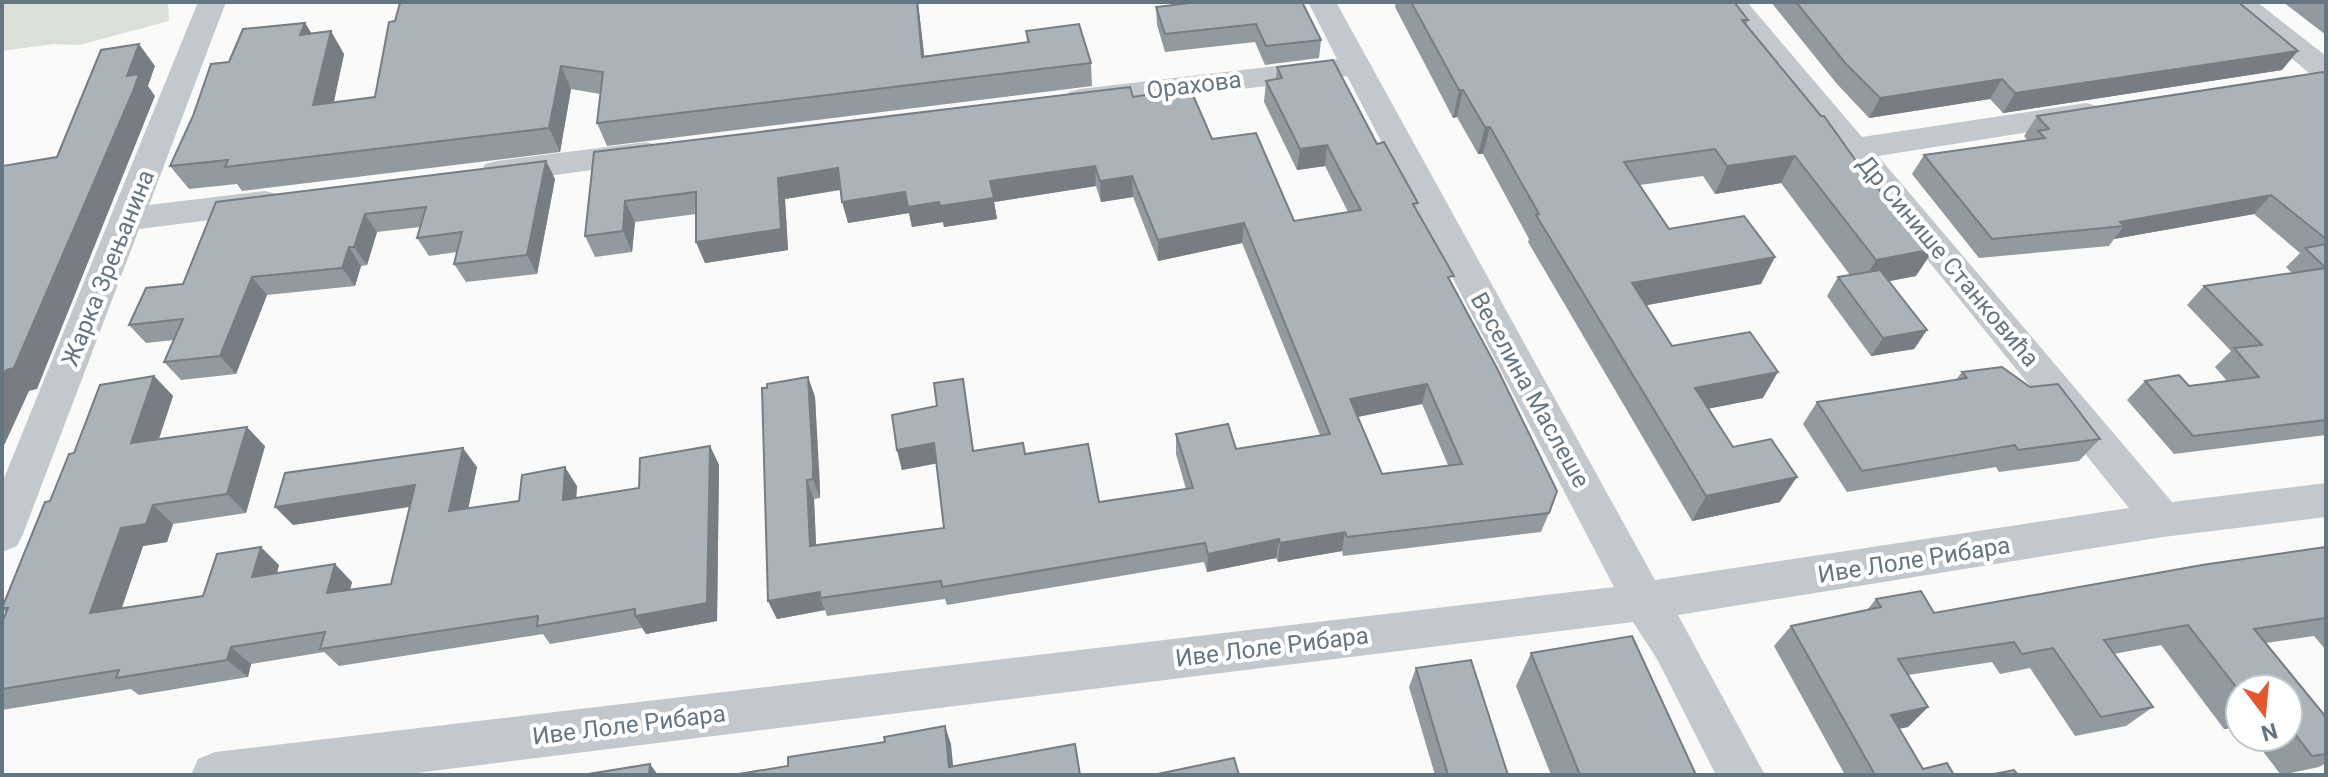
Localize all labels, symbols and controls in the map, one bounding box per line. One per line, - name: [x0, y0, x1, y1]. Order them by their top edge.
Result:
- street label: Орахова: [1145, 65, 1243, 105]
- street label: Др Синише Станковића: [1851, 150, 2045, 372]
- street label: Жарка Зрењанина: [56, 166, 160, 370]
- street label: Веселина Маслеше: [1465, 288, 1595, 492]
- street label: Иве Лоле Рибара: [1816, 531, 2012, 589]
- street label: Иве Лоле Рибара: [1174, 621, 1370, 673]
- north arrow: [2224, 673, 2304, 753]
- street label: Иве Лоле Рибара: [531, 699, 727, 751]
- text: N: [2258, 718, 2280, 746]

